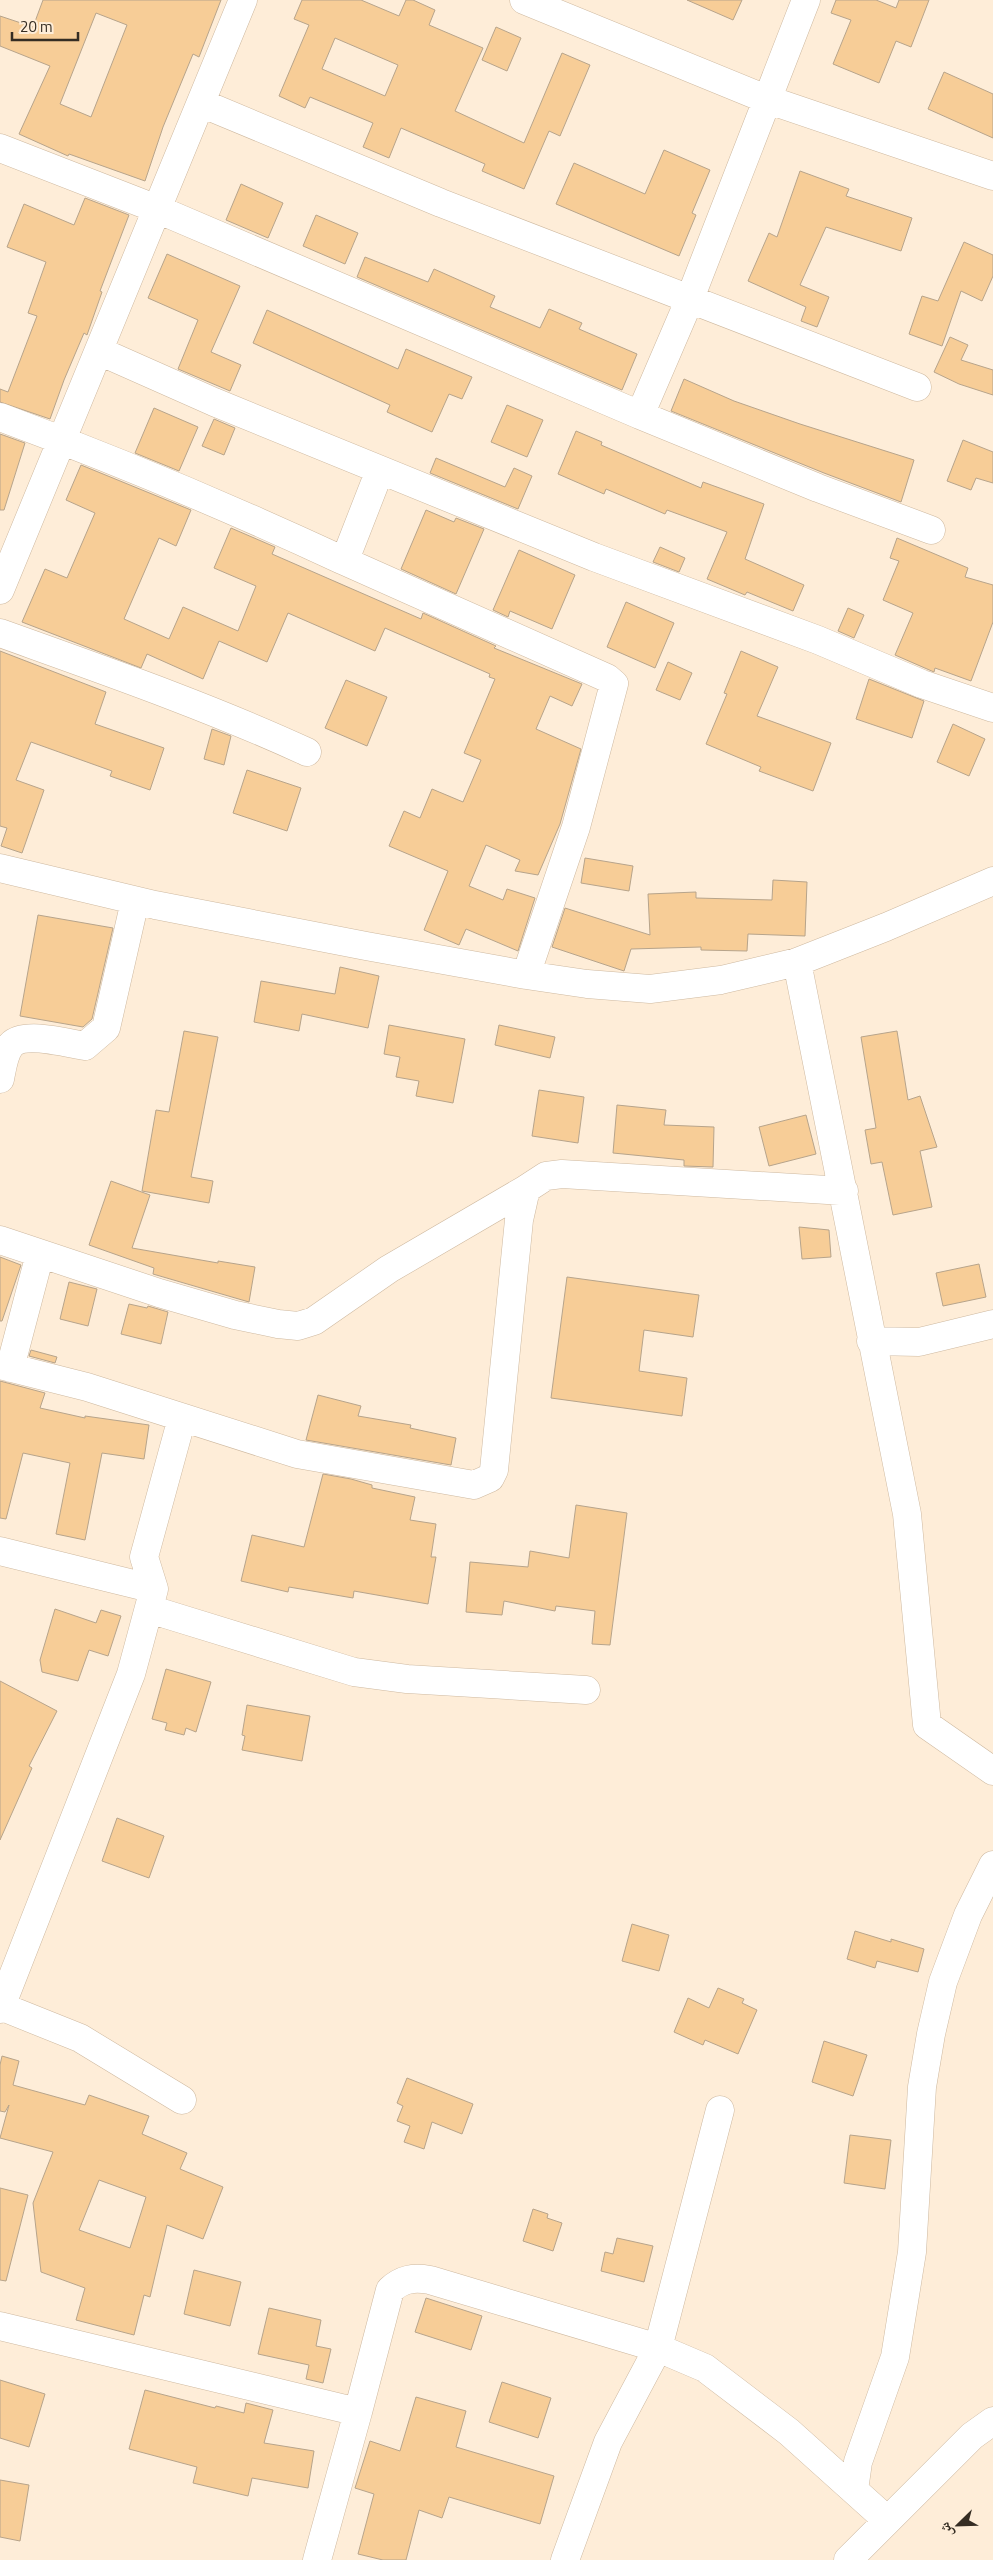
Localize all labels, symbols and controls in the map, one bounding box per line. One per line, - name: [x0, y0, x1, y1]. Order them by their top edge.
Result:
- scale bar: [12, 10, 79, 42]
- text: 20 m: [20, 15, 53, 38]
- north arrow: [933, 2500, 983, 2550]
- text: ش: [933, 2519, 958, 2541]

